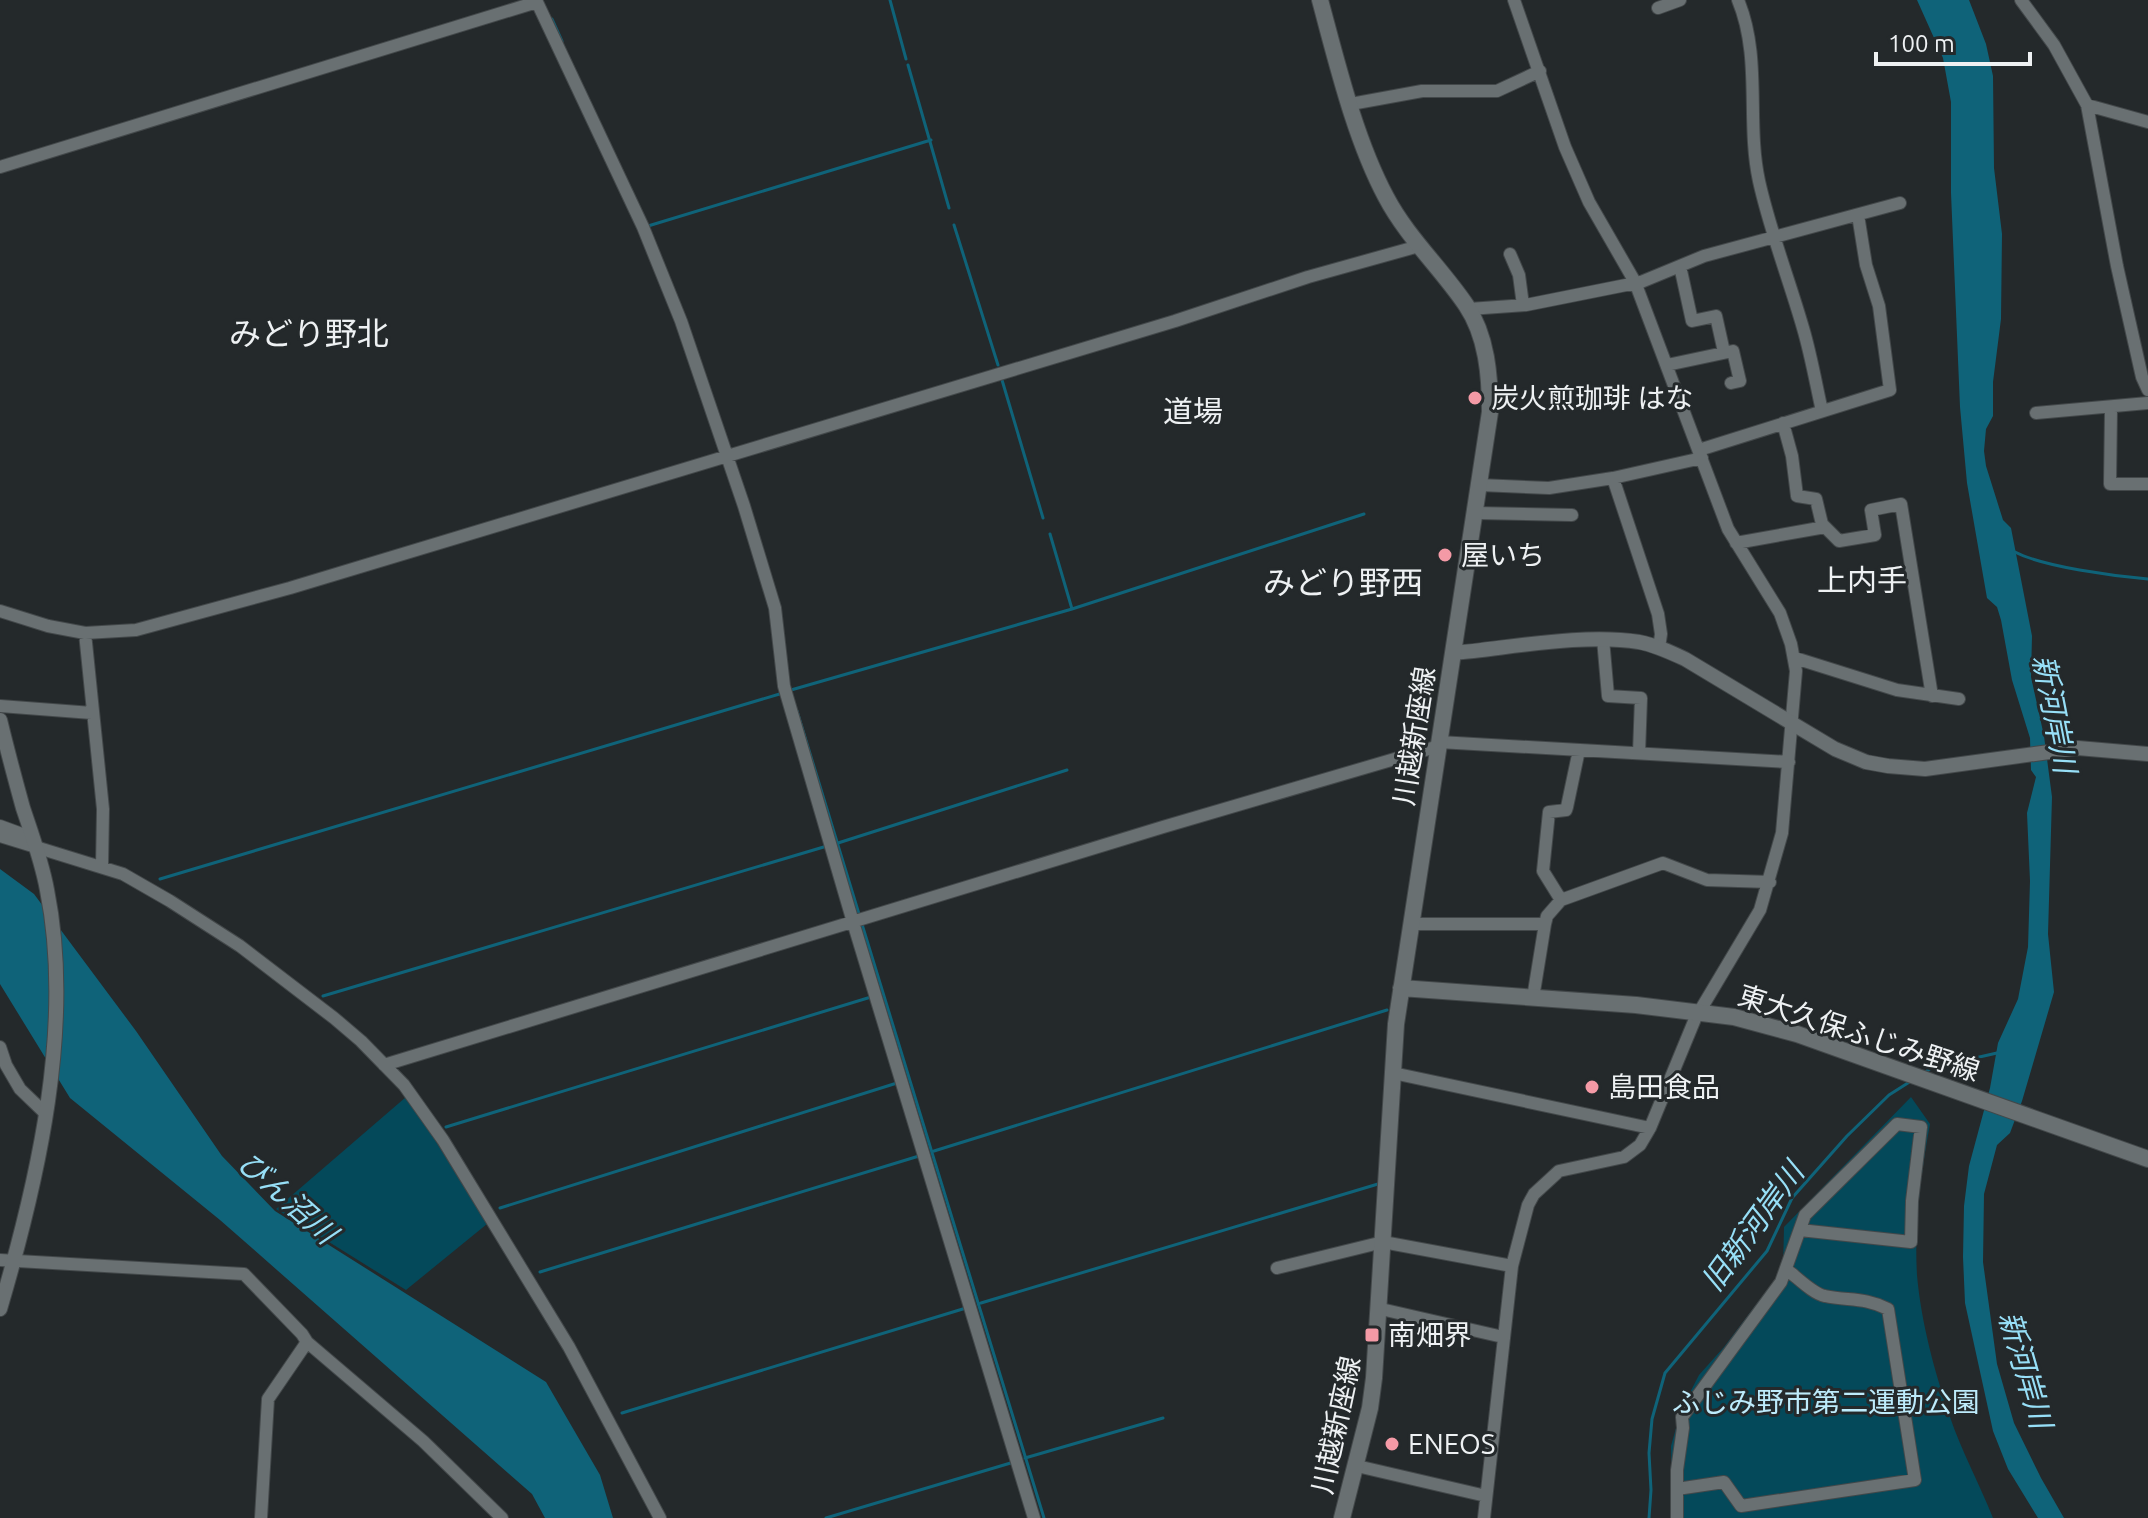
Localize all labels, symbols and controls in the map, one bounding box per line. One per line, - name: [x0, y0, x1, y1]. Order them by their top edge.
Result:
- scale bar: [1876, 16, 2030, 66]
- text: 100 m: [1888, 30, 1955, 57]
- district label: みどり野北: [229, 315, 389, 351]
- place label: 炭火煎珈琲 はな: [1491, 382, 1693, 413]
- marker: 炭火煎珈琲 はな: [1466, 389, 1484, 407]
- district label: 道場: [1163, 394, 1223, 428]
- place label: 屋いち: [1461, 539, 1545, 570]
- marker: 屋いち: [1436, 546, 1454, 564]
- district label: 上内手: [1817, 563, 1907, 597]
- district label: みどり野西: [1263, 564, 1423, 600]
- water label: 新河岸川: [2027, 652, 2084, 779]
- street label: 川越新座線: [1387, 664, 1440, 807]
- street label: 東大久保ふじみ野線: [1735, 979, 1984, 1086]
- place label: 島田食品: [1608, 1071, 1720, 1102]
- marker: 島田食品: [1583, 1078, 1601, 1096]
- water label: びん沼川: [232, 1144, 346, 1252]
- water label: 旧新河岸川: [1694, 1153, 1812, 1297]
- water label: 新河岸川: [1993, 1307, 2060, 1435]
- place label: 南畑界: [1388, 1319, 1472, 1350]
- marker: 南畑界: [1363, 1326, 1381, 1344]
- street label: 川越新座線: [1306, 1353, 1365, 1497]
- park label: ふじみ野市第二運動公園: [1672, 1386, 1980, 1417]
- place label: ENEOS: [1408, 1428, 1495, 1459]
- marker: ENEOS: [1383, 1435, 1401, 1453]

